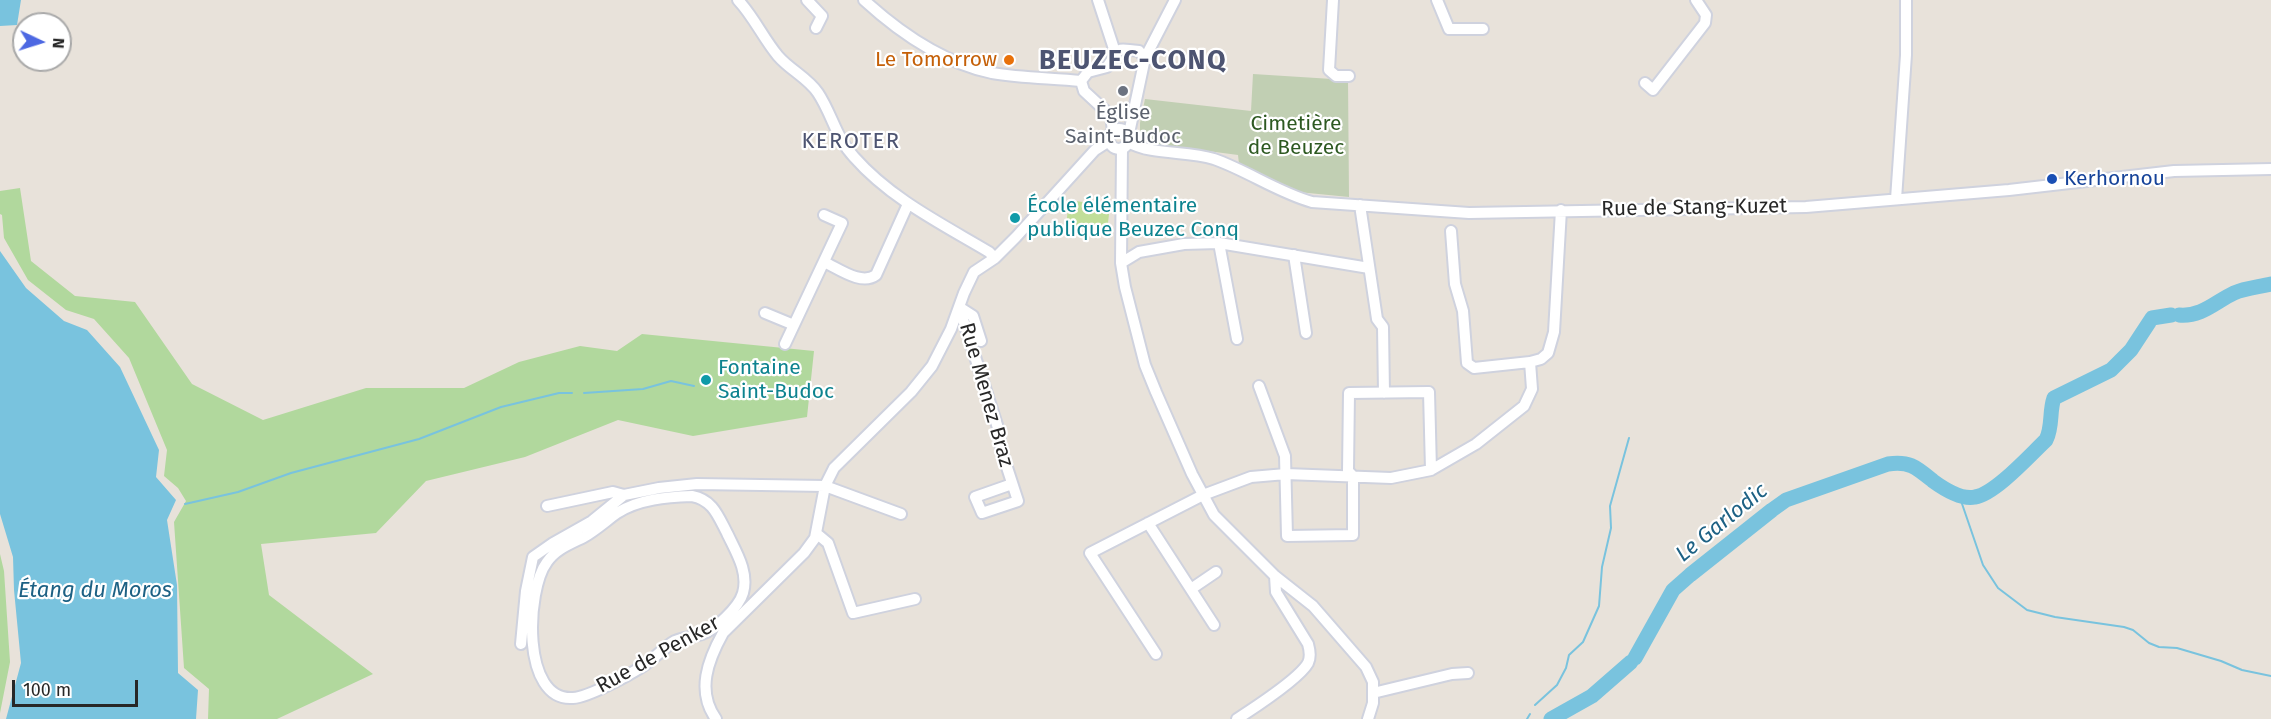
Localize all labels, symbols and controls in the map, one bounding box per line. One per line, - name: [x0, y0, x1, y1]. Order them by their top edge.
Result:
- north arrow: [12, 12, 72, 72]
- text: N: [49, 37, 68, 49]
- district label: BEUZEC-CONQ: [1039, 45, 1227, 77]
- place label: Le Tomorrow: [875, 47, 997, 73]
- marker: Le Tomorrow: [1002, 53, 1016, 67]
- marker: Église Saint-Budoc: [1116, 84, 1130, 98]
- place label: Église Saint-Budoc: [1065, 100, 1181, 150]
- park label: Cimetière de Beuzec: [1248, 111, 1344, 161]
- district label: KEROTER: [801, 129, 901, 155]
- place label: Kerhornou: [2064, 166, 2165, 192]
- marker: Kerhornou: [2045, 172, 2059, 186]
- place label: École élémentaire publique Beuzec Conq: [1027, 193, 1239, 243]
- street label: Rue de Stang-Kuzet: [1601, 194, 1787, 222]
- marker: École élémentaire publique Beuzec Conq: [1008, 211, 1022, 225]
- street label: Rue Menez Braz: [953, 320, 1019, 470]
- place label: Fontaine Saint-Budoc: [718, 355, 834, 405]
- marker: Fontaine Saint-Budoc: [699, 373, 713, 387]
- water label: Le Garlodic: [1671, 478, 1773, 568]
- water label: Étang du Moros: [18, 578, 172, 604]
- street label: Rue de Penker: [592, 611, 724, 699]
- scale bar: [15, 668, 141, 706]
- text: 100 m: [23, 679, 71, 701]

